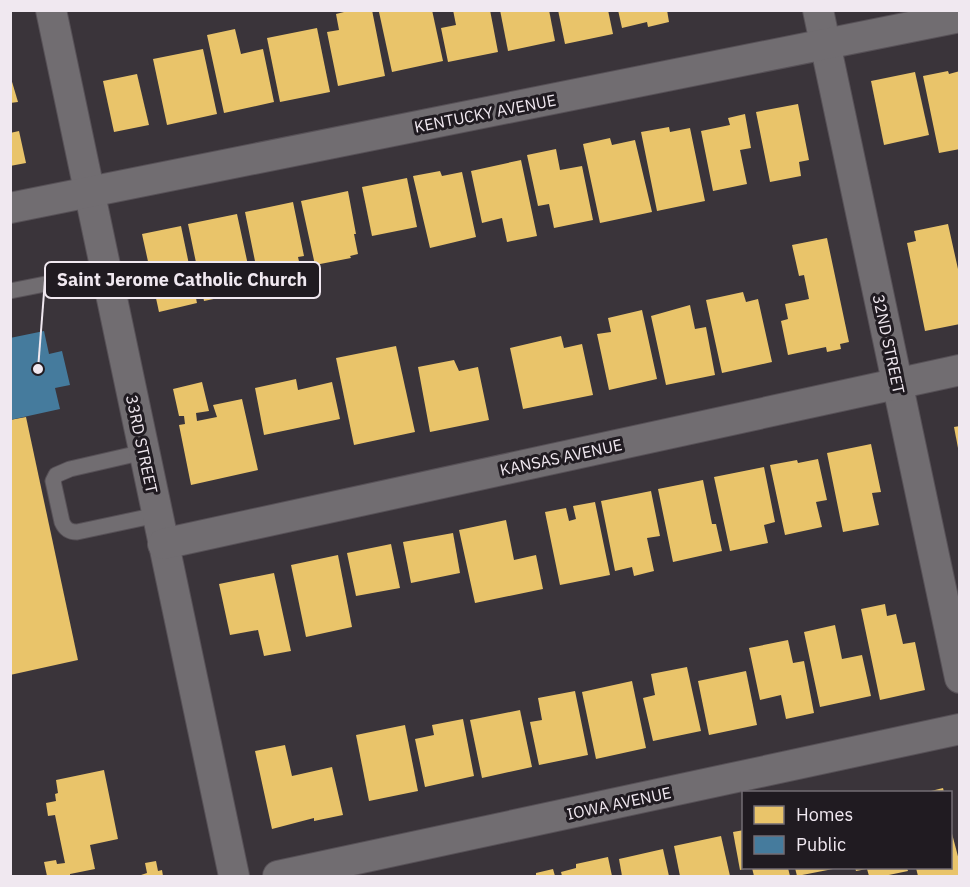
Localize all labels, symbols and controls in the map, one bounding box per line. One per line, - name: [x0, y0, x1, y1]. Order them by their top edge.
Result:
- street label: KENTUCKY AVENUE: [412, 89, 558, 137]
- callout: Saint Jerome Catholic Church: [45, 262, 320, 298]
- text: Saint Jerome Catholic Church: [57, 268, 307, 291]
- street label: 32ND STREET: [869, 292, 909, 396]
- street label: 33RD STREET: [122, 393, 162, 495]
- street label: KANSAS AVENUE: [498, 434, 624, 480]
- street label: IOWA AVENUE: [565, 782, 673, 824]
- legend: [742, 791, 952, 869]
- text: Homes: [796, 803, 853, 826]
- text: Public: [796, 833, 846, 856]

